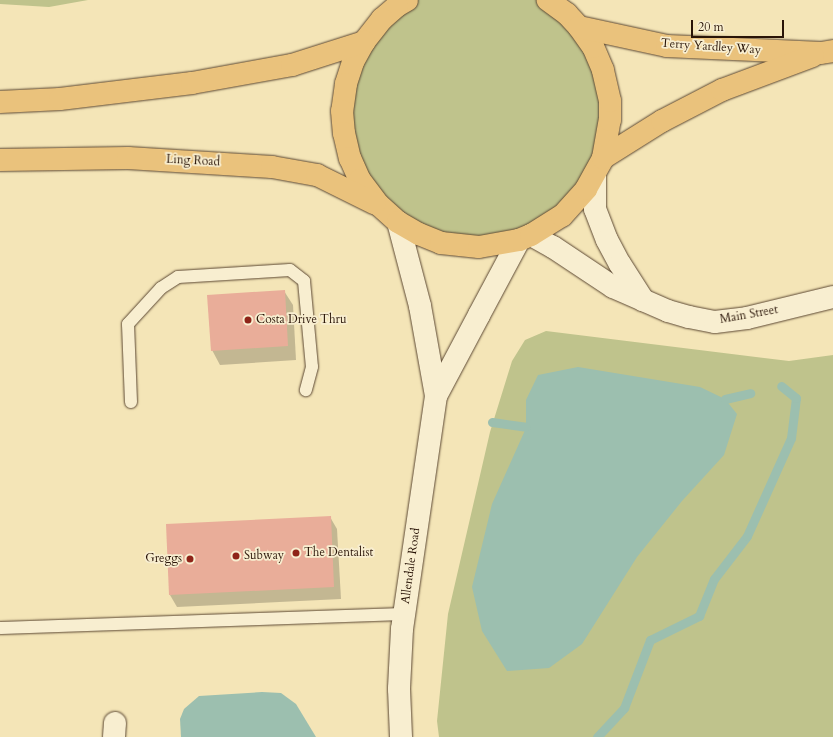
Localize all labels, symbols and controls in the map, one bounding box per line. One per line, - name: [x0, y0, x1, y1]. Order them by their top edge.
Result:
- scale bar: [693, 12, 786, 38]
- text: 20 m: [698, 19, 724, 35]
- street label: Terry Yardley Way: [660, 36, 762, 58]
- street label: Ling Road: [166, 152, 220, 170]
- street label: Main Street: [719, 303, 779, 327]
- place label: Costa Drive Thru: [256, 313, 346, 327]
- marker: Costa Drive Thru: [243, 315, 253, 325]
- street label: Allendale Road: [399, 527, 423, 605]
- place label: The Dentalist: [304, 546, 373, 560]
- marker: The Dentalist: [291, 548, 301, 558]
- place label: Subway: [244, 549, 284, 563]
- marker: Subway: [231, 551, 241, 561]
- place label: Greggs: [145, 552, 182, 566]
- marker: Greggs: [185, 554, 195, 564]

